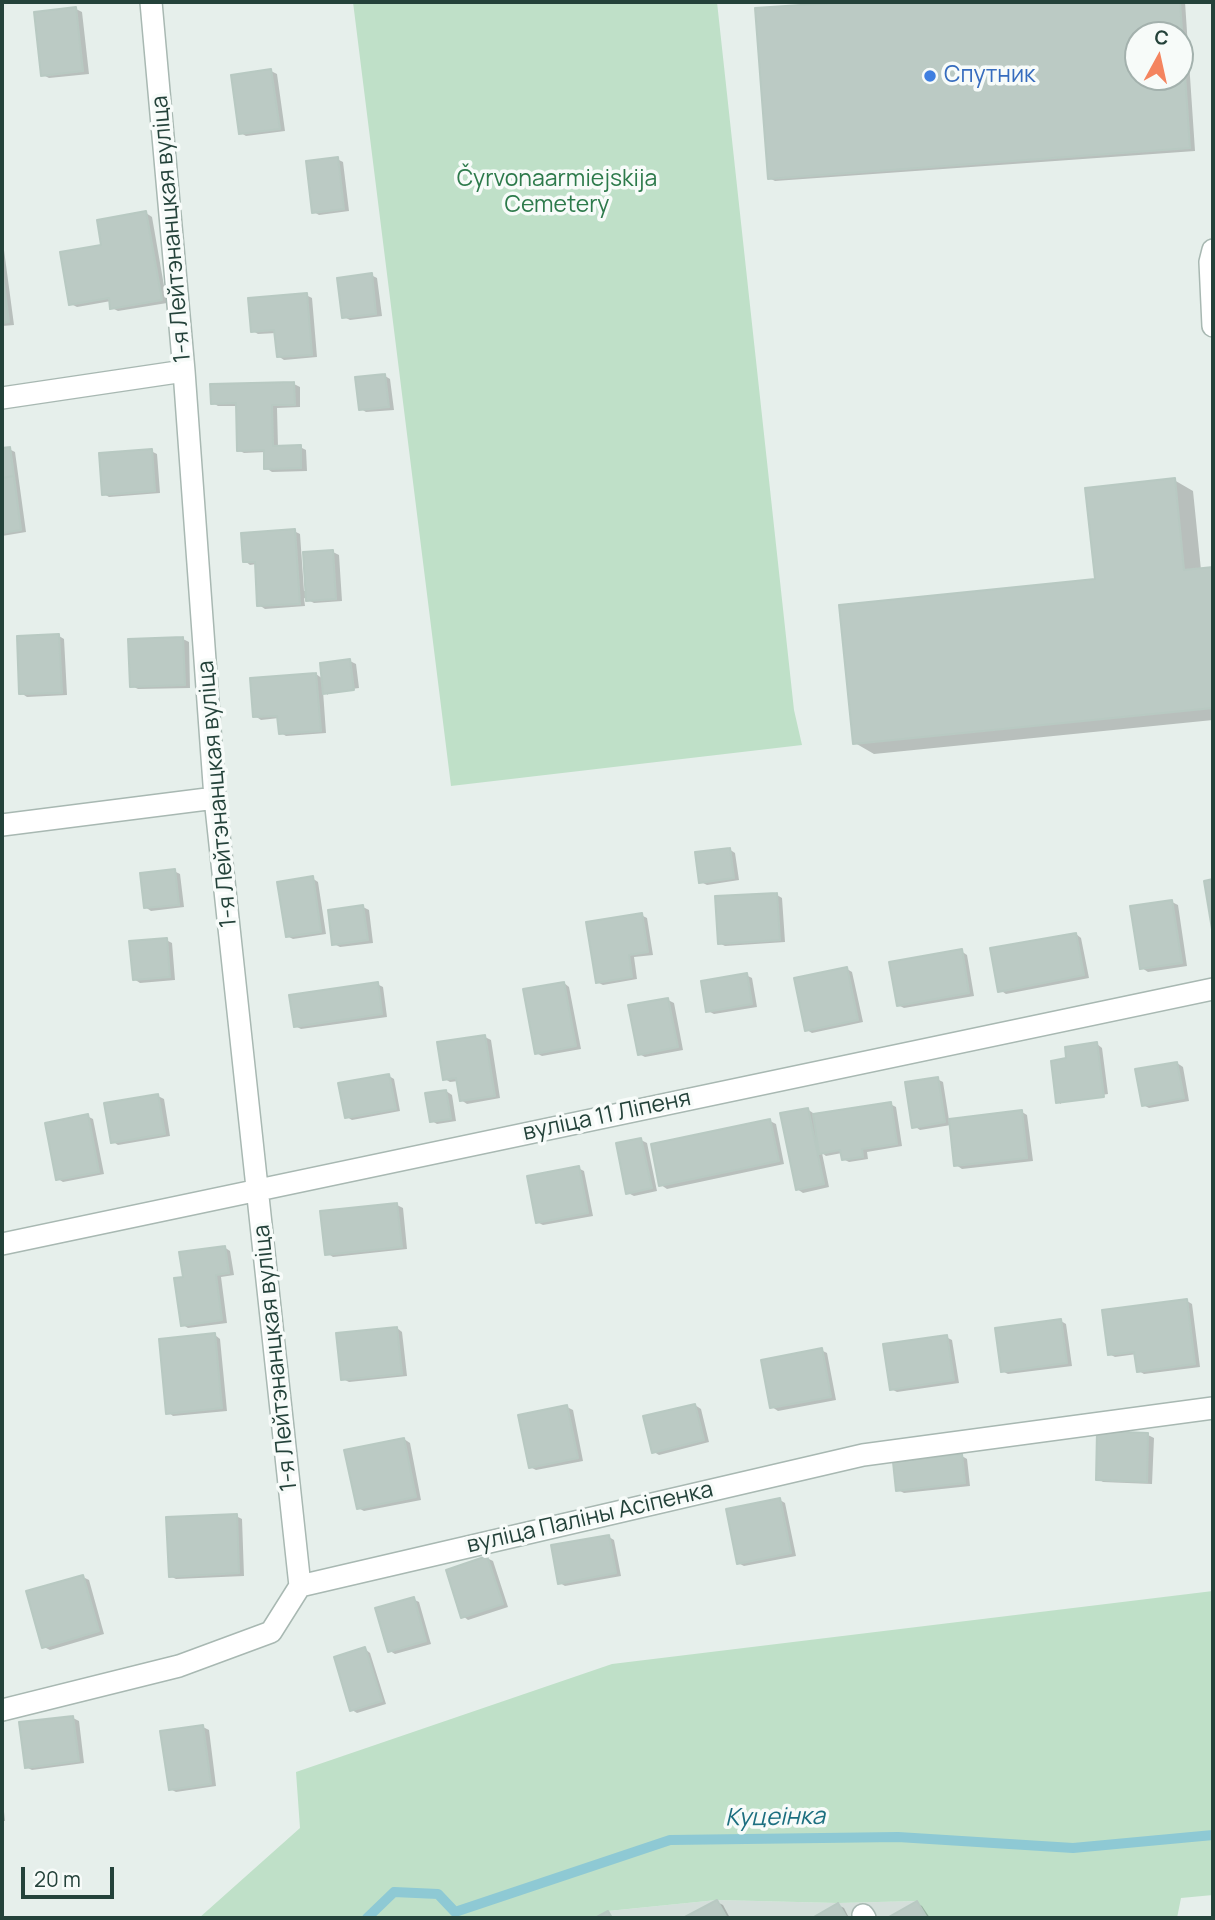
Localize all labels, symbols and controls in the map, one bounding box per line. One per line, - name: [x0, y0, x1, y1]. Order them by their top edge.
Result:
- north arrow: [1124, 21, 1194, 91]
- text: С: [1153, 23, 1170, 51]
- place label: Спутник: [944, 62, 1035, 90]
- marker: Спутник: [922, 68, 938, 84]
- street label: 1-я Лейтэнанцкая вуліца: [147, 94, 197, 364]
- park label: Čyrvonaarmiejskija Cemetery: [457, 166, 657, 220]
- street label: 1-я Лейтэнанцкая вуліца: [193, 659, 243, 929]
- street label: вуліца 11 Ліпеня: [520, 1085, 694, 1147]
- street label: 1-я Лейтэнанцкая вуліца: [248, 1223, 304, 1493]
- street label: вуліца Паліны Асіпенка: [464, 1476, 716, 1560]
- water label: Куцеінка: [725, 1803, 825, 1833]
- scale bar: [24, 1854, 117, 1898]
- text: 20 m: [34, 1865, 81, 1893]

